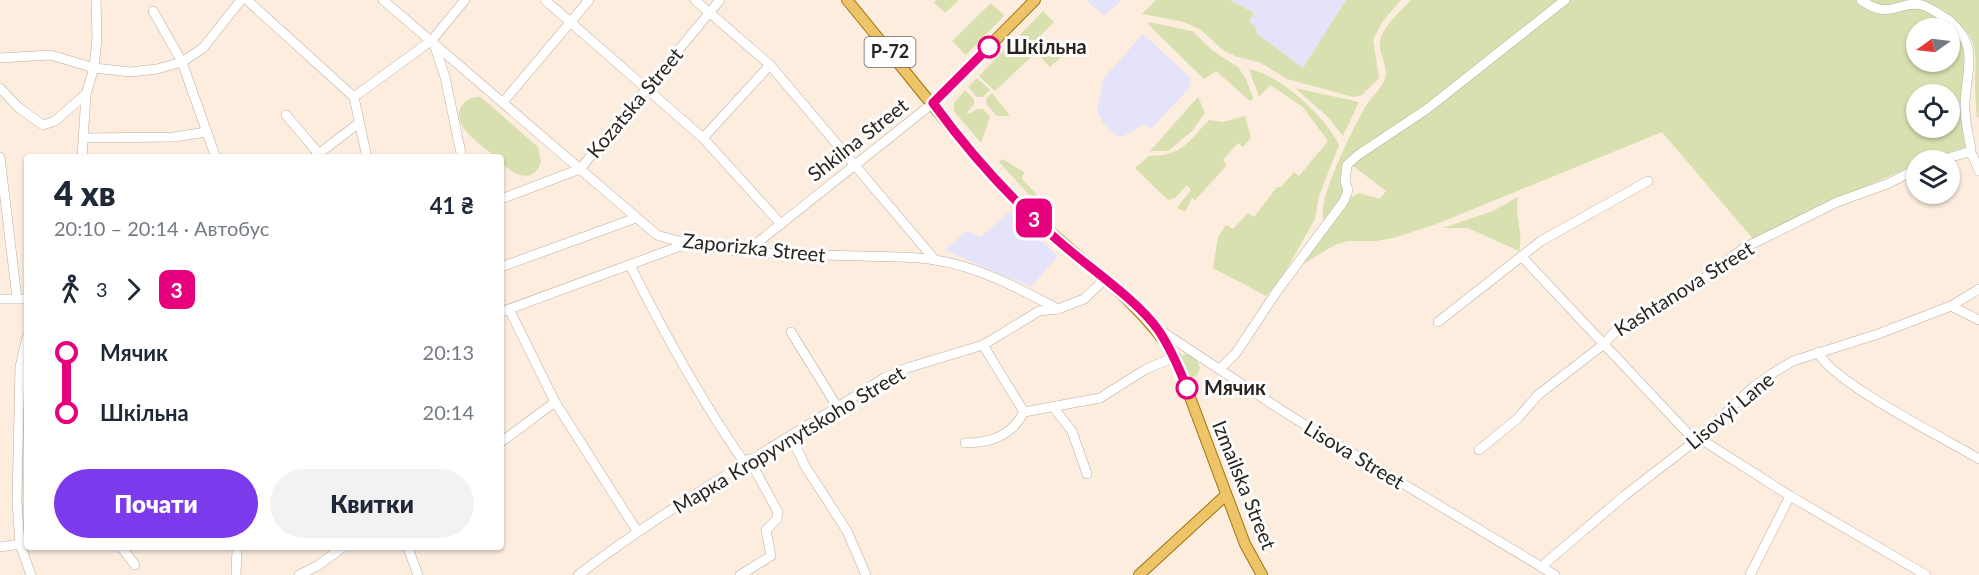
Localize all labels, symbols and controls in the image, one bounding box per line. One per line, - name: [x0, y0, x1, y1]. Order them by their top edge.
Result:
- north arrow: [1906, 18, 1960, 72]
- map controls: [1906, 18, 1960, 204]
- place label: Шкільна: [1006, 34, 1087, 58]
- marker: Шкільна: [978, 36, 1000, 58]
- road number: Р-72: [864, 37, 916, 67]
- street label: Kozatska Street: [581, 42, 687, 162]
- button: locate: [1906, 84, 1960, 138]
- street label: Shkilna Street: [803, 93, 912, 186]
- button: layers: [1906, 150, 1960, 204]
- text: 4 хв: [54, 173, 115, 213]
- text: 41 ₴: [430, 192, 474, 219]
- line badge: 3: [1014, 198, 1054, 238]
- text: 3: [1028, 206, 1040, 231]
- text: 20:10 – 20:14 · Автобус: [54, 216, 269, 240]
- street label: Zaporizka Street: [682, 228, 827, 266]
- street label: Kashtanova Street: [1609, 236, 1758, 341]
- icon: walk: [54, 273, 87, 306]
- icon: forward: [117, 273, 150, 306]
- text: 3: [96, 277, 108, 301]
- text: 3: [171, 277, 183, 302]
- text: Мячик: [100, 339, 168, 366]
- text: 20:13: [423, 340, 474, 364]
- street label: Марка Kropyvnytskoho Street: [668, 360, 909, 518]
- street label: Lisovyi Lane: [1681, 367, 1778, 454]
- place label: Мячик: [1204, 375, 1266, 399]
- marker: Мячик: [1176, 377, 1198, 399]
- text: Шкільна: [100, 399, 189, 426]
- text: 20:14: [423, 400, 474, 424]
- street label: Lisova Street: [1300, 415, 1409, 493]
- street label: Izmailska Street: [1208, 417, 1282, 553]
- button: Почати: [54, 469, 258, 538]
- button: Квитки: [270, 469, 474, 538]

